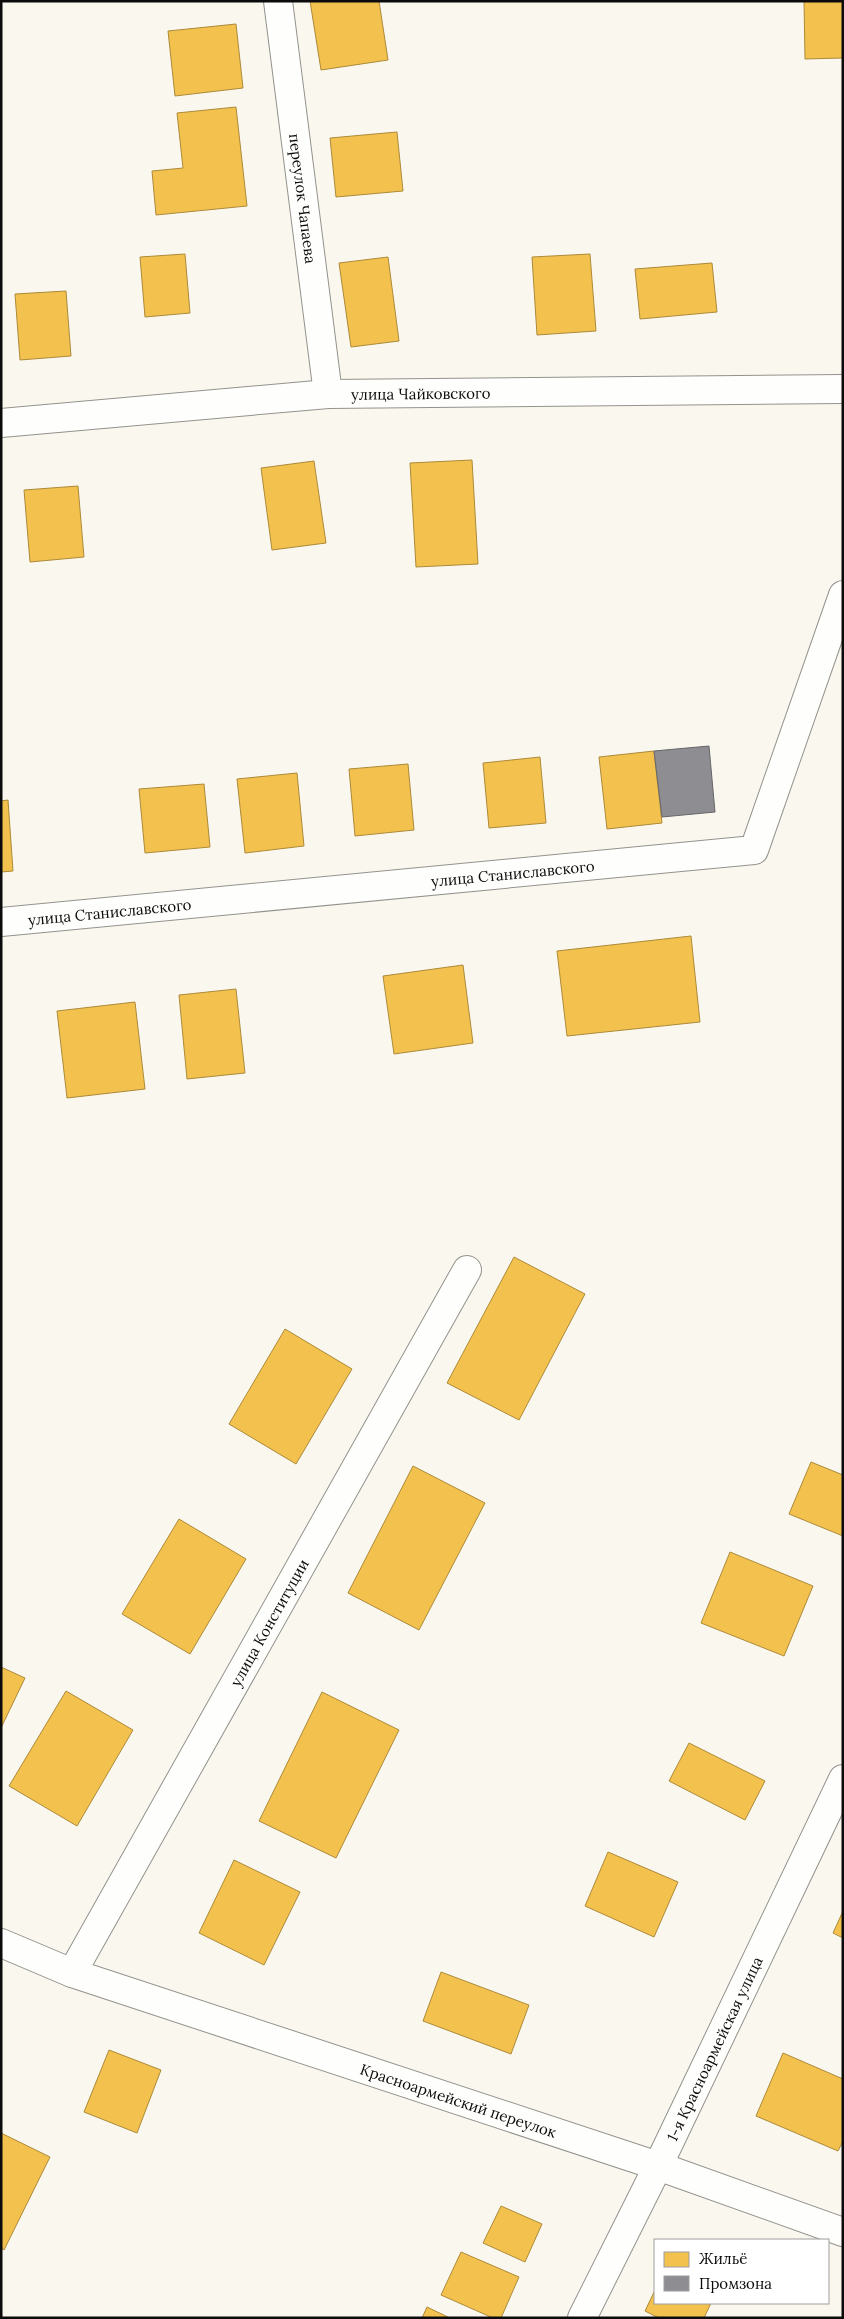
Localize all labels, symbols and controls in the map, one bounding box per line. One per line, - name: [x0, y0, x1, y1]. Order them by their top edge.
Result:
- street label: переулок Чапаева: [285, 132, 321, 265]
- street label: улица Чайковского: [351, 383, 491, 403]
- street label: улица Станиславского: [430, 856, 595, 890]
- street label: улица Станиславского: [27, 894, 192, 929]
- street label: улица Конституции: [225, 1555, 312, 1690]
- street label: 1-я Красноармейская улица: [662, 1953, 766, 2144]
- street label: Красноармейский переулок: [358, 2059, 559, 2141]
- legend: [654, 2239, 829, 2304]
- text: Жильё: [699, 2249, 747, 2268]
- text: Промзона: [699, 2274, 772, 2293]

